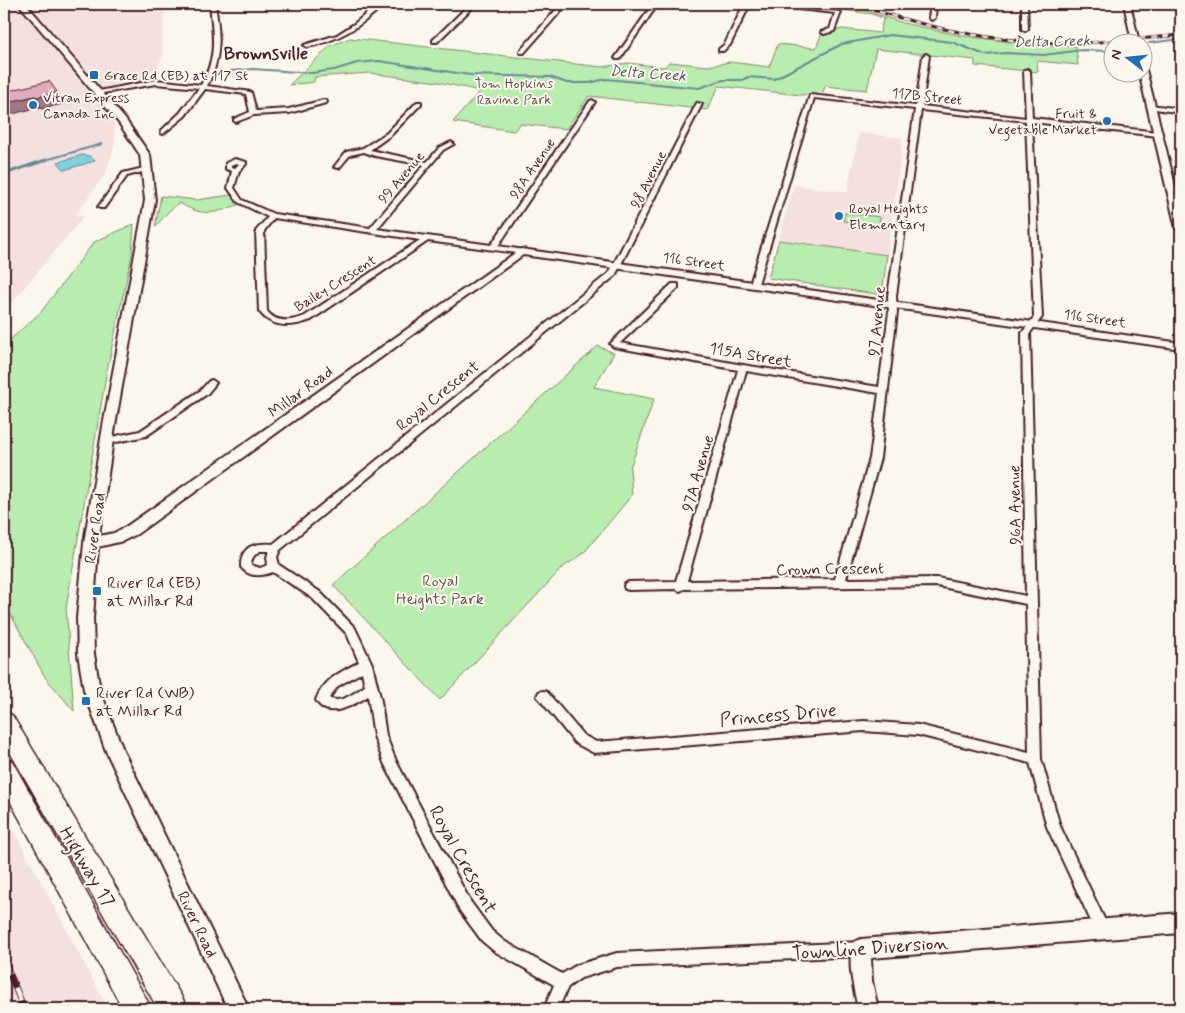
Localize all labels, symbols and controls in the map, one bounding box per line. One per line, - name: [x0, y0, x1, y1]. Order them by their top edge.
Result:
- water label: Delta Creek: [1014, 31, 1091, 53]
- north arrow: [1102, 32, 1152, 82]
- district label: Brownsville: [224, 42, 308, 66]
- text: N: [1107, 48, 1126, 62]
- water label: Delta Creek: [609, 61, 687, 87]
- place label: Grace Rd (EB) at 117 St: [104, 67, 248, 85]
- marker: Grace Rd (EB) at 117 St: [88, 69, 100, 81]
- park label: Tom Hopkins Ravine Park: [475, 75, 553, 109]
- street label: 117B Street: [891, 84, 963, 110]
- place label: Vitran Express Canada Inc: [43, 89, 130, 123]
- marker: Vitran Express Canada Inc: [27, 99, 39, 111]
- place label: Fruit & Vegetable Market: [989, 105, 1097, 141]
- marker: Fruit & Vegetable Market: [1101, 115, 1113, 127]
- street label: 98A Avenue: [506, 135, 560, 202]
- street label: 99 Avenue: [375, 148, 429, 208]
- street label: 98 Avenue: [627, 148, 671, 211]
- place label: Royal Heights Elementary: [849, 200, 928, 234]
- marker: Royal Heights Elementary: [833, 210, 845, 222]
- street label: 116 Street: [662, 249, 727, 275]
- street label: Bailey Crescent: [291, 251, 380, 316]
- street label: 97 Avenue: [864, 285, 891, 357]
- street label: 116 Street: [1063, 306, 1128, 332]
- street label: 115A Street: [708, 338, 794, 373]
- street label: Royal Crescent: [392, 356, 484, 436]
- street label: Millar Road: [264, 362, 338, 423]
- street label: 97A Avenue: [677, 433, 719, 514]
- street label: 96A Avenue: [1004, 465, 1027, 545]
- street label: River Road: [80, 491, 111, 565]
- street label: Crown Crescent: [776, 558, 884, 581]
- park label: Royal Heights Park: [396, 571, 484, 610]
- place label: River Rd (EB) at Millar Rd: [107, 573, 201, 612]
- marker: River Rd (EB) at Millar Rd: [91, 585, 103, 597]
- place label: River Rd (WB) at Millar Rd: [96, 683, 195, 722]
- marker: River Rd (WB) at Millar Rd: [80, 695, 92, 707]
- street label: Princess Drive: [719, 698, 838, 733]
- street label: Royal Crescent: [423, 801, 503, 918]
- street label: Highway 17: [50, 822, 120, 913]
- street label: River Road: [172, 888, 222, 961]
- street label: Townline Diversion: [791, 931, 949, 966]

